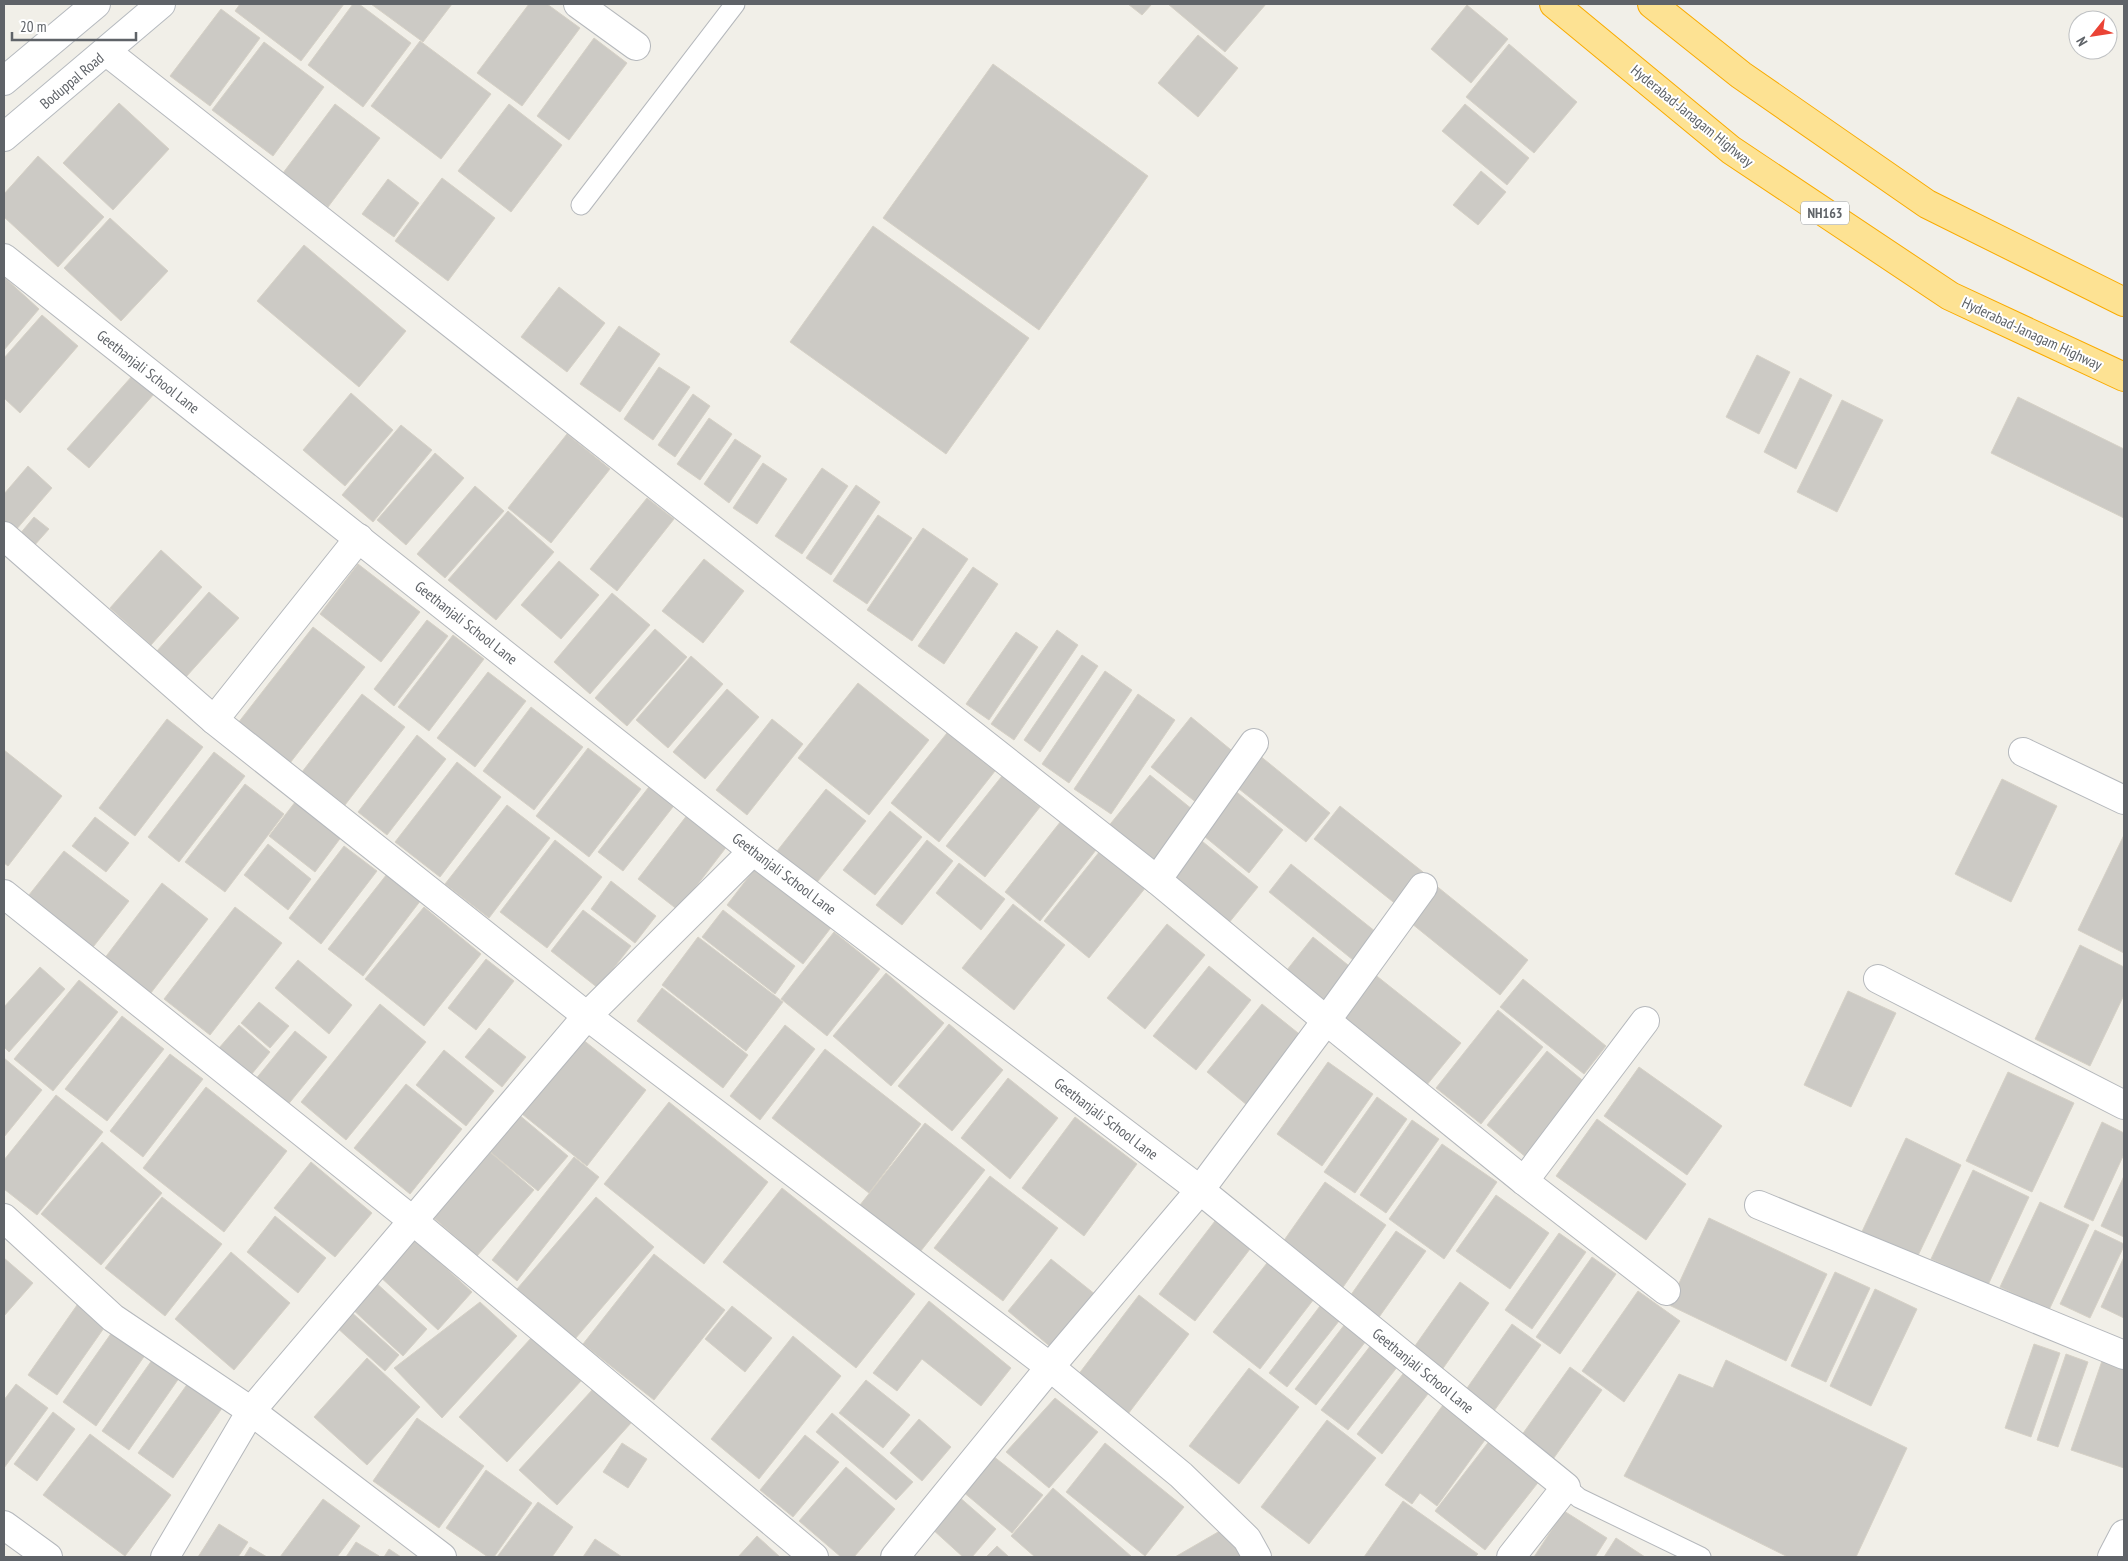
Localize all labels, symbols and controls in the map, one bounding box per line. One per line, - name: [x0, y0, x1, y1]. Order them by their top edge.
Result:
- scale bar: [12, 10, 136, 42]
- north arrow: [2068, 10, 2118, 60]
- text: 20 m: [20, 17, 46, 36]
- text: N: [2072, 34, 2091, 49]
- street label: Boduppal Road: [36, 48, 108, 113]
- street label: Hyderabad-Janagam Highway: [1627, 60, 1758, 171]
- road number: NH163: [1801, 202, 1849, 224]
- street label: Hyderabad-Janagam Highway: [1959, 293, 2106, 374]
- street label: Geethanjali School Lane: [93, 326, 203, 418]
- street label: Geethanjali School Lane: [411, 577, 521, 669]
- street label: Geethanjali School Lane: [729, 828, 840, 919]
- street label: Geethanjali School Lane: [1051, 1073, 1162, 1164]
- street label: Geethanjali School Lane: [1369, 1324, 1478, 1417]

